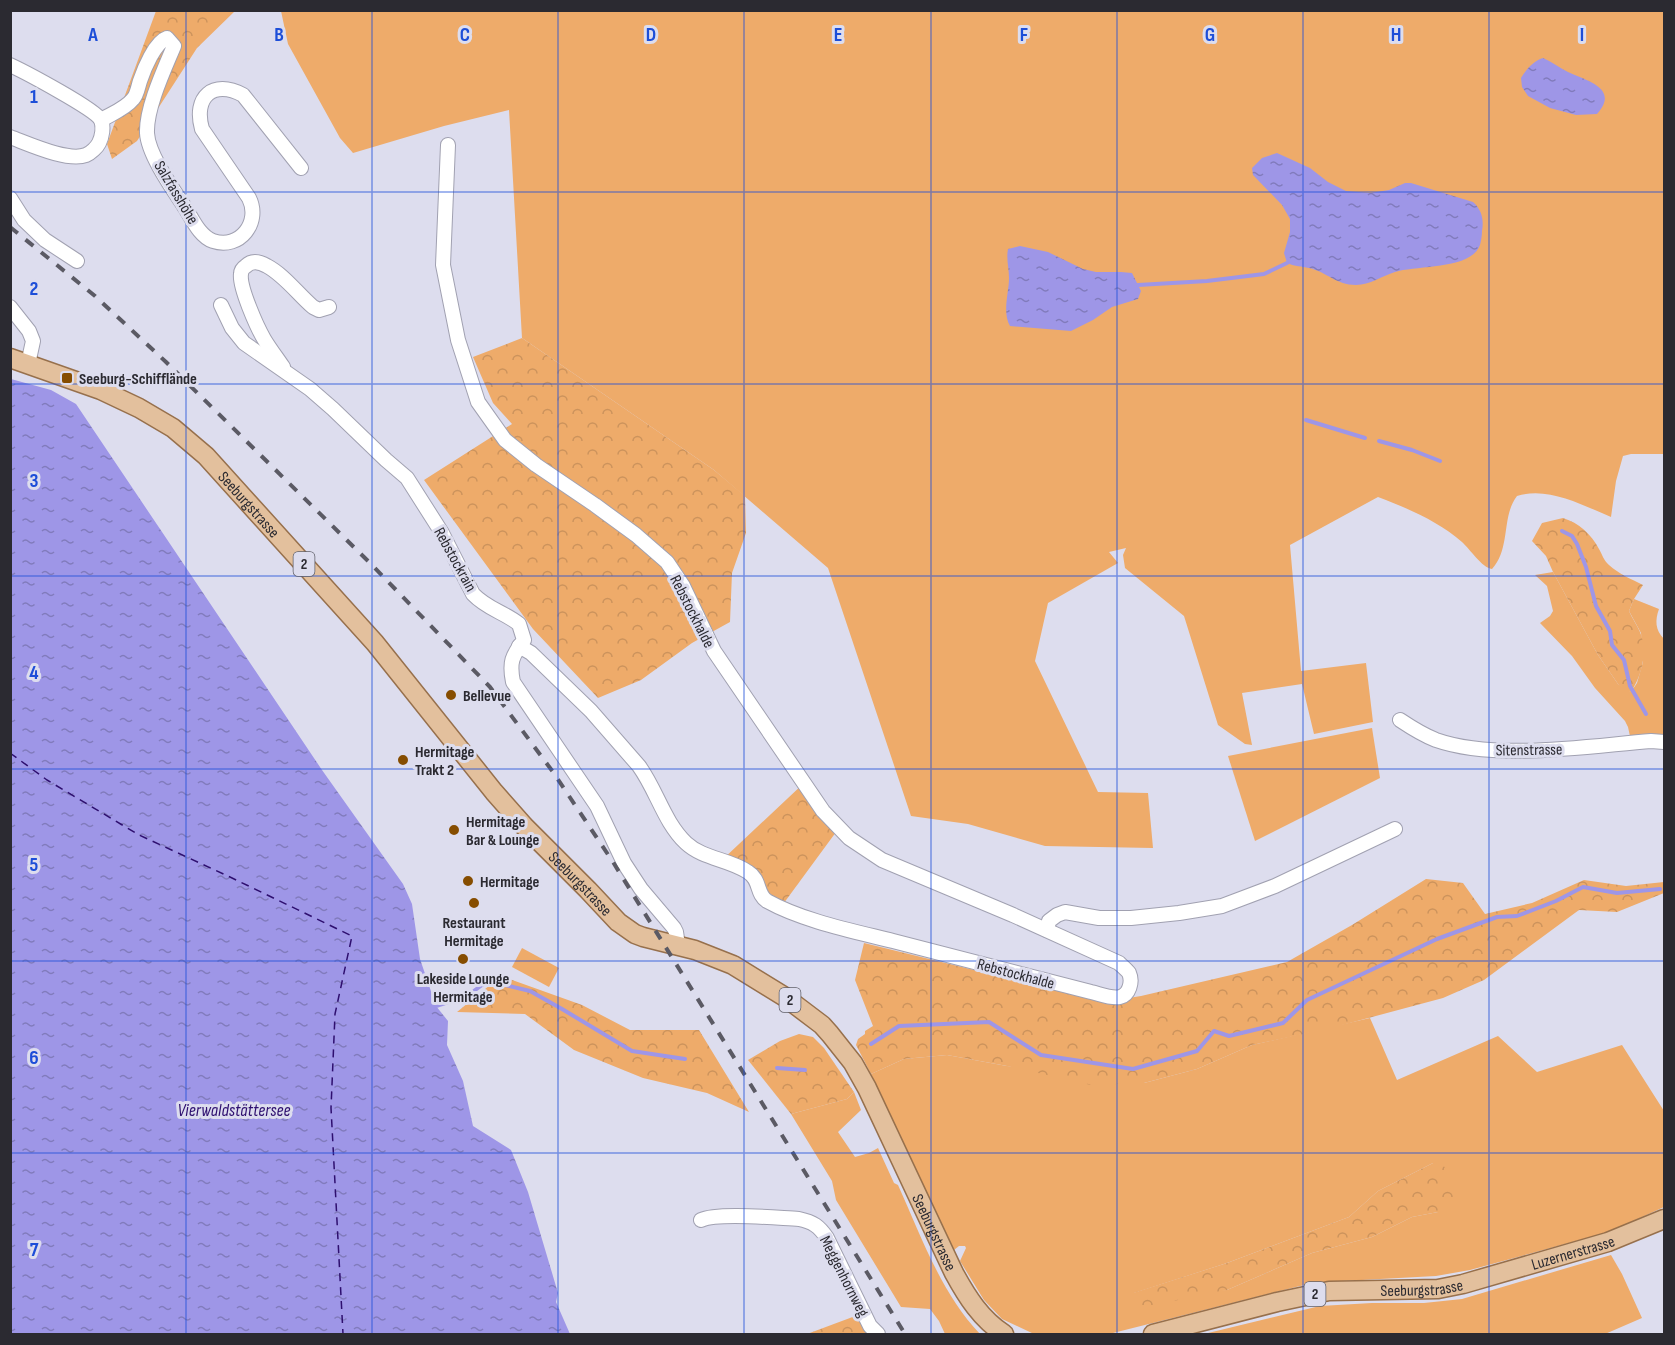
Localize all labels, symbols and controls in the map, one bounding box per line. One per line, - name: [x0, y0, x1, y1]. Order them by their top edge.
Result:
- text: A: [87, 23, 98, 47]
- text: B: [274, 23, 284, 47]
- text: C: [460, 23, 470, 47]
- text: D: [646, 23, 656, 47]
- text: E: [834, 23, 842, 47]
- text: F: [1020, 23, 1028, 47]
- text: G: [1205, 23, 1215, 47]
- text: H: [1391, 23, 1401, 47]
- text: I: [1580, 23, 1584, 47]
- text: 1: [30, 85, 38, 109]
- street label: Salzfasshöhe: [149, 158, 202, 228]
- text: 2: [30, 277, 38, 301]
- place label: Seeburg-Schifflände: [79, 370, 197, 389]
- marker: Seeburg-Schifflände: [60, 371, 74, 385]
- street label: Seeburgstrasse: [214, 468, 283, 542]
- text: 3: [30, 469, 39, 493]
- street label: Rebstockrain: [429, 524, 480, 595]
- road number: 2: [294, 552, 314, 576]
- street label: Rebstockhalde: [665, 572, 718, 651]
- text: 4: [29, 661, 39, 685]
- place label: Bellevue: [463, 687, 511, 706]
- marker: Bellevue: [444, 688, 458, 702]
- street label: Sitenstrasse: [1495, 740, 1563, 761]
- place label: Hermitage Trakt 2: [415, 743, 475, 780]
- marker: Hermitage Trakt 2: [396, 753, 410, 767]
- place label: Hermitage Bar & Lounge: [466, 813, 540, 850]
- marker: Hermitage Bar & Lounge: [447, 823, 461, 837]
- street label: Seeburgstrasse: [544, 848, 615, 920]
- text: 5: [30, 853, 39, 877]
- place label: Hermitage: [480, 873, 540, 892]
- marker: Hermitage: [461, 874, 475, 888]
- marker: Restaurant Hermitage: [467, 896, 481, 910]
- place label: Restaurant Hermitage: [442, 914, 506, 951]
- marker: Lakeside Lounge Hermitage: [456, 952, 470, 966]
- street label: Rebstockhalde: [975, 955, 1056, 994]
- place label: Lakeside Lounge Hermitage: [417, 970, 510, 1007]
- road number: 2: [780, 988, 800, 1012]
- text: 6: [29, 1046, 39, 1070]
- water label: Vierwaldstättersee: [177, 1100, 291, 1121]
- street label: Seeburgstrasse: [907, 1191, 960, 1274]
- street label: Luzernerstrasse: [1529, 1232, 1618, 1275]
- street label: Meggenhornweg: [815, 1233, 872, 1320]
- text: 7: [30, 1238, 39, 1262]
- street label: Seeburgstrasse: [1380, 1276, 1465, 1301]
- road number: 2: [1304, 1282, 1326, 1306]

